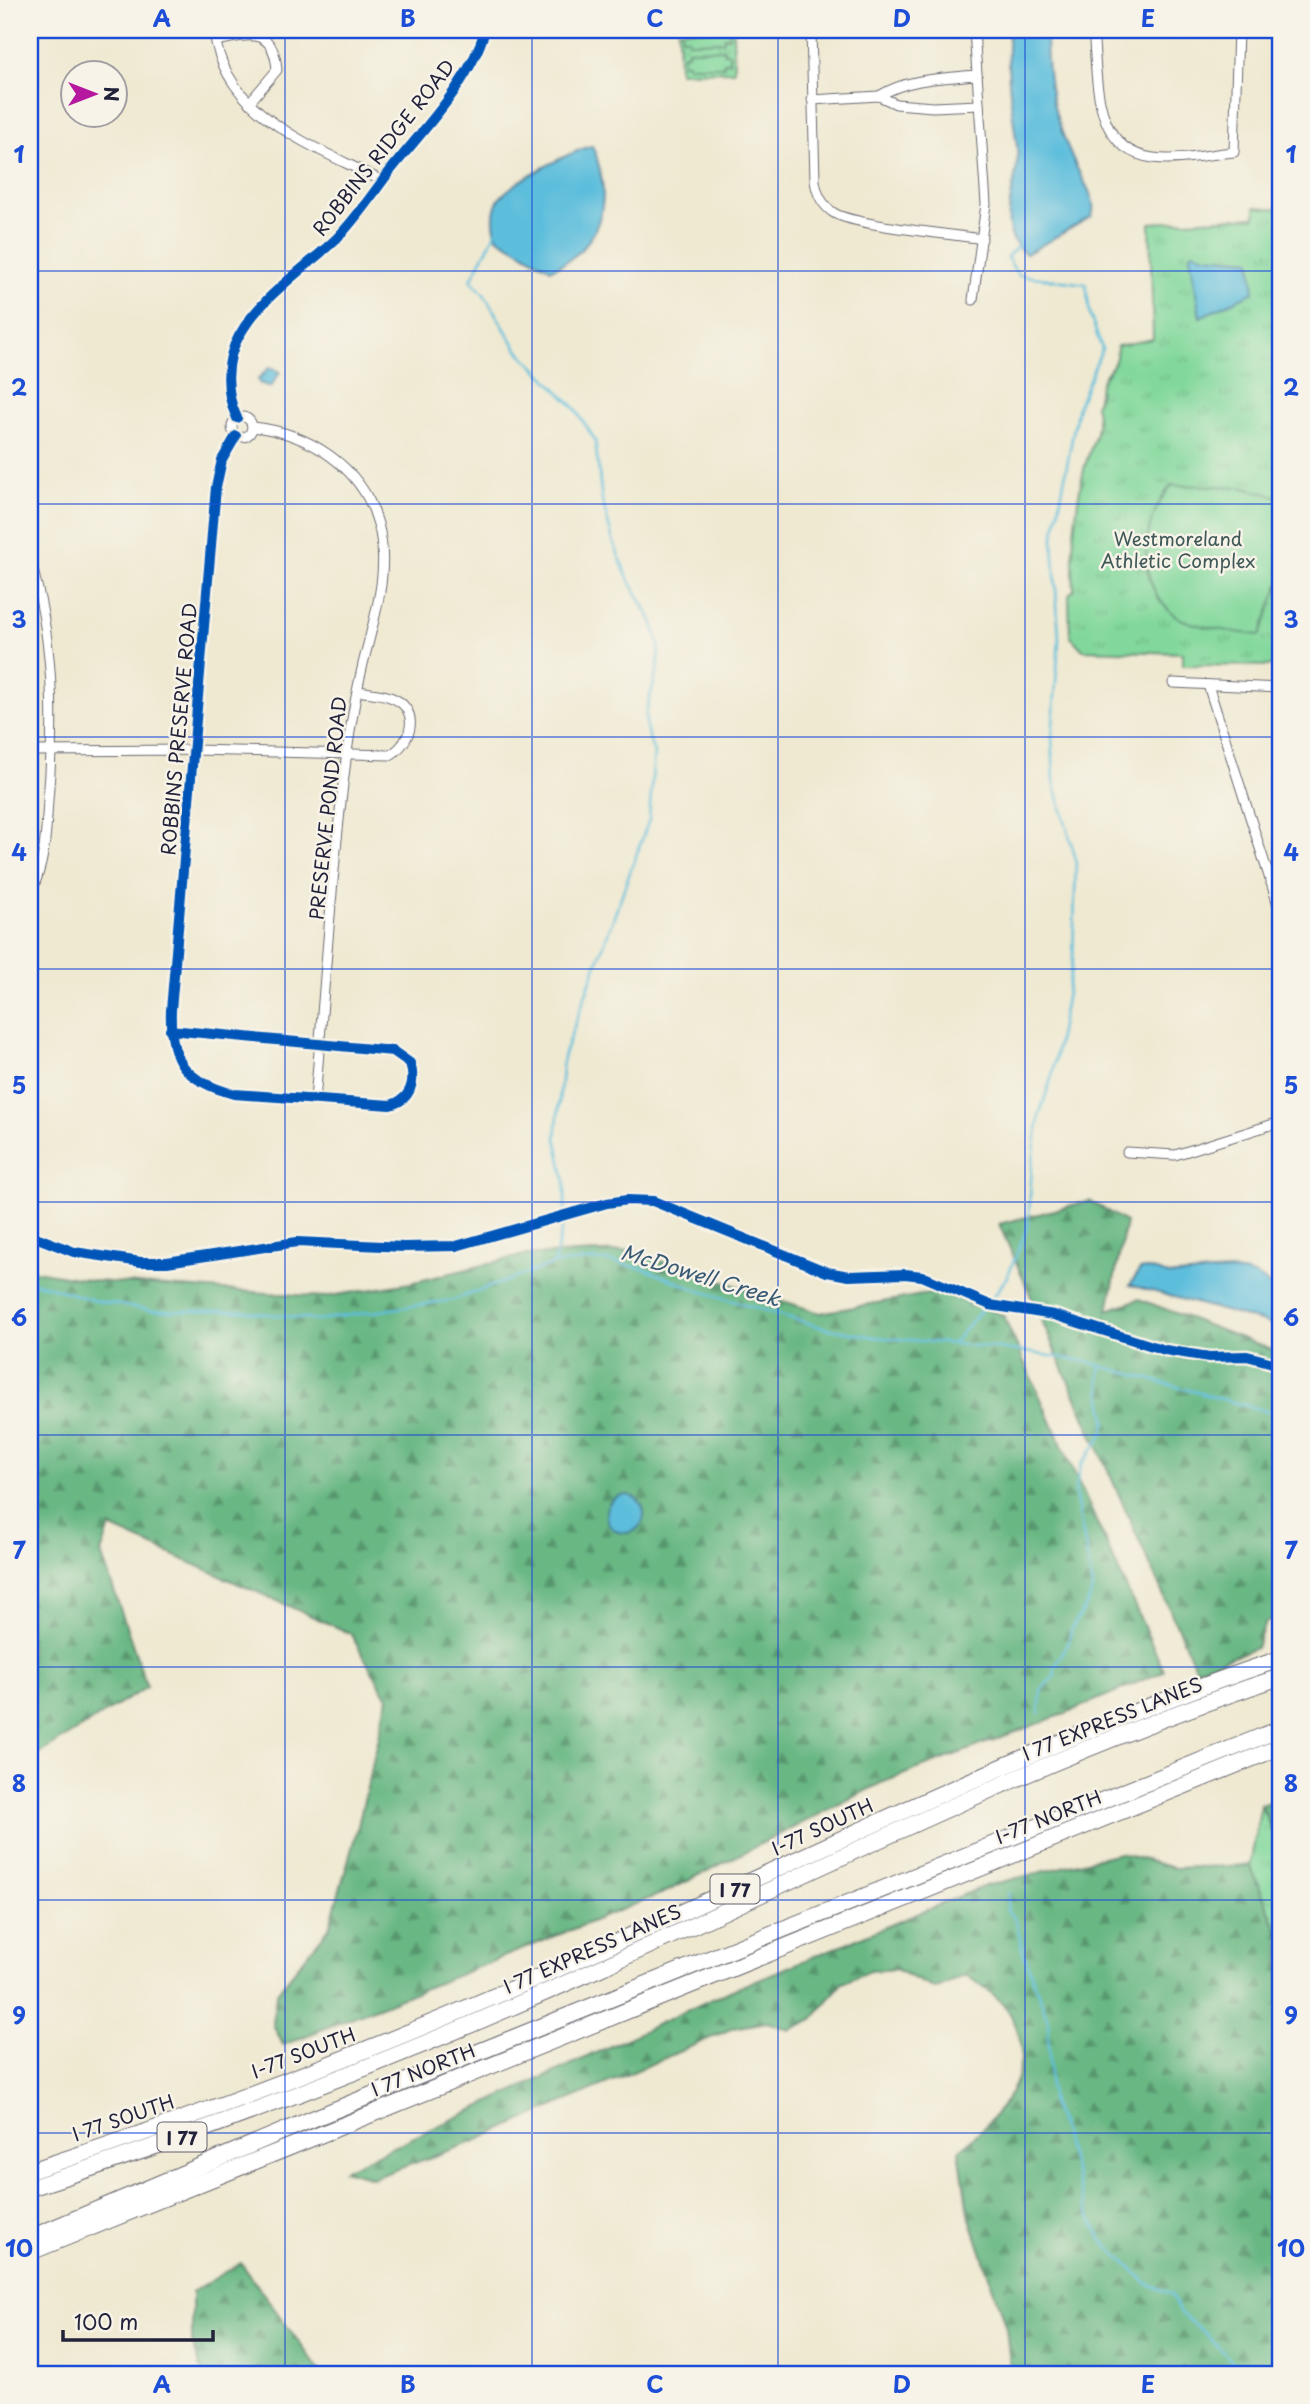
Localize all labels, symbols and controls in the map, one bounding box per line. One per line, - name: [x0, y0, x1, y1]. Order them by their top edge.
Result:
- text: A: [153, 0, 171, 35]
- text: B: [400, 0, 416, 35]
- text: C: [646, 0, 664, 35]
- text: D: [893, 0, 911, 35]
- text: E: [1141, 0, 1155, 35]
- street label: ROBBINS RIDGE ROAD: [305, 53, 461, 241]
- north arrow: [60, 60, 130, 130]
- text: N: [98, 86, 126, 102]
- text: 1: [14, 136, 25, 171]
- text: 1: [1286, 136, 1297, 171]
- text: 2: [11, 369, 27, 404]
- text: 2: [1283, 369, 1299, 404]
- park label: Westmoreland Athletic Complex: [1100, 524, 1256, 574]
- text: 3: [11, 601, 27, 636]
- text: 3: [1283, 601, 1299, 636]
- street label: ROBBINS PRESERVE ROAD: [153, 602, 203, 856]
- street label: PRESERVE POND ROAD: [301, 695, 353, 921]
- text: 4: [11, 834, 27, 869]
- text: 4: [1283, 834, 1299, 869]
- text: 5: [12, 1067, 26, 1102]
- text: 5: [1284, 1067, 1298, 1102]
- water label: McDowell Creek: [617, 1235, 786, 1314]
- text: 6: [11, 1299, 27, 1334]
- text: 6: [1283, 1299, 1299, 1334]
- text: 7: [12, 1532, 26, 1567]
- text: 7: [1284, 1532, 1298, 1567]
- street label: I 77 EXPRESS LANES: [1018, 1669, 1206, 1767]
- text: 8: [12, 1765, 26, 1800]
- text: 8: [1284, 1765, 1298, 1800]
- street label: I-77 NORTH: [991, 1782, 1105, 1850]
- street label: I-77 SOUTH: [767, 1790, 877, 1862]
- road number: I 77: [710, 1874, 760, 1903]
- street label: I 77 EXPRESS LANES: [499, 1896, 685, 2000]
- text: 9: [12, 1997, 26, 2032]
- text: 9: [1284, 1997, 1298, 2032]
- street label: I-77 SOUTH: [247, 2019, 359, 2085]
- street label: I 77 NORTH: [367, 2035, 479, 2103]
- street label: I 77 SOUTH: [68, 2087, 178, 2147]
- road number: I 77: [158, 2122, 206, 2152]
- text: 10: [5, 2230, 33, 2265]
- text: 10: [1277, 2230, 1305, 2265]
- scale bar: [63, 2299, 214, 2343]
- text: 100 m: [74, 2305, 138, 2337]
- text: A: [153, 2366, 171, 2401]
- text: B: [400, 2366, 416, 2401]
- text: C: [646, 2366, 664, 2401]
- text: D: [893, 2366, 911, 2401]
- text: E: [1141, 2366, 1155, 2401]

